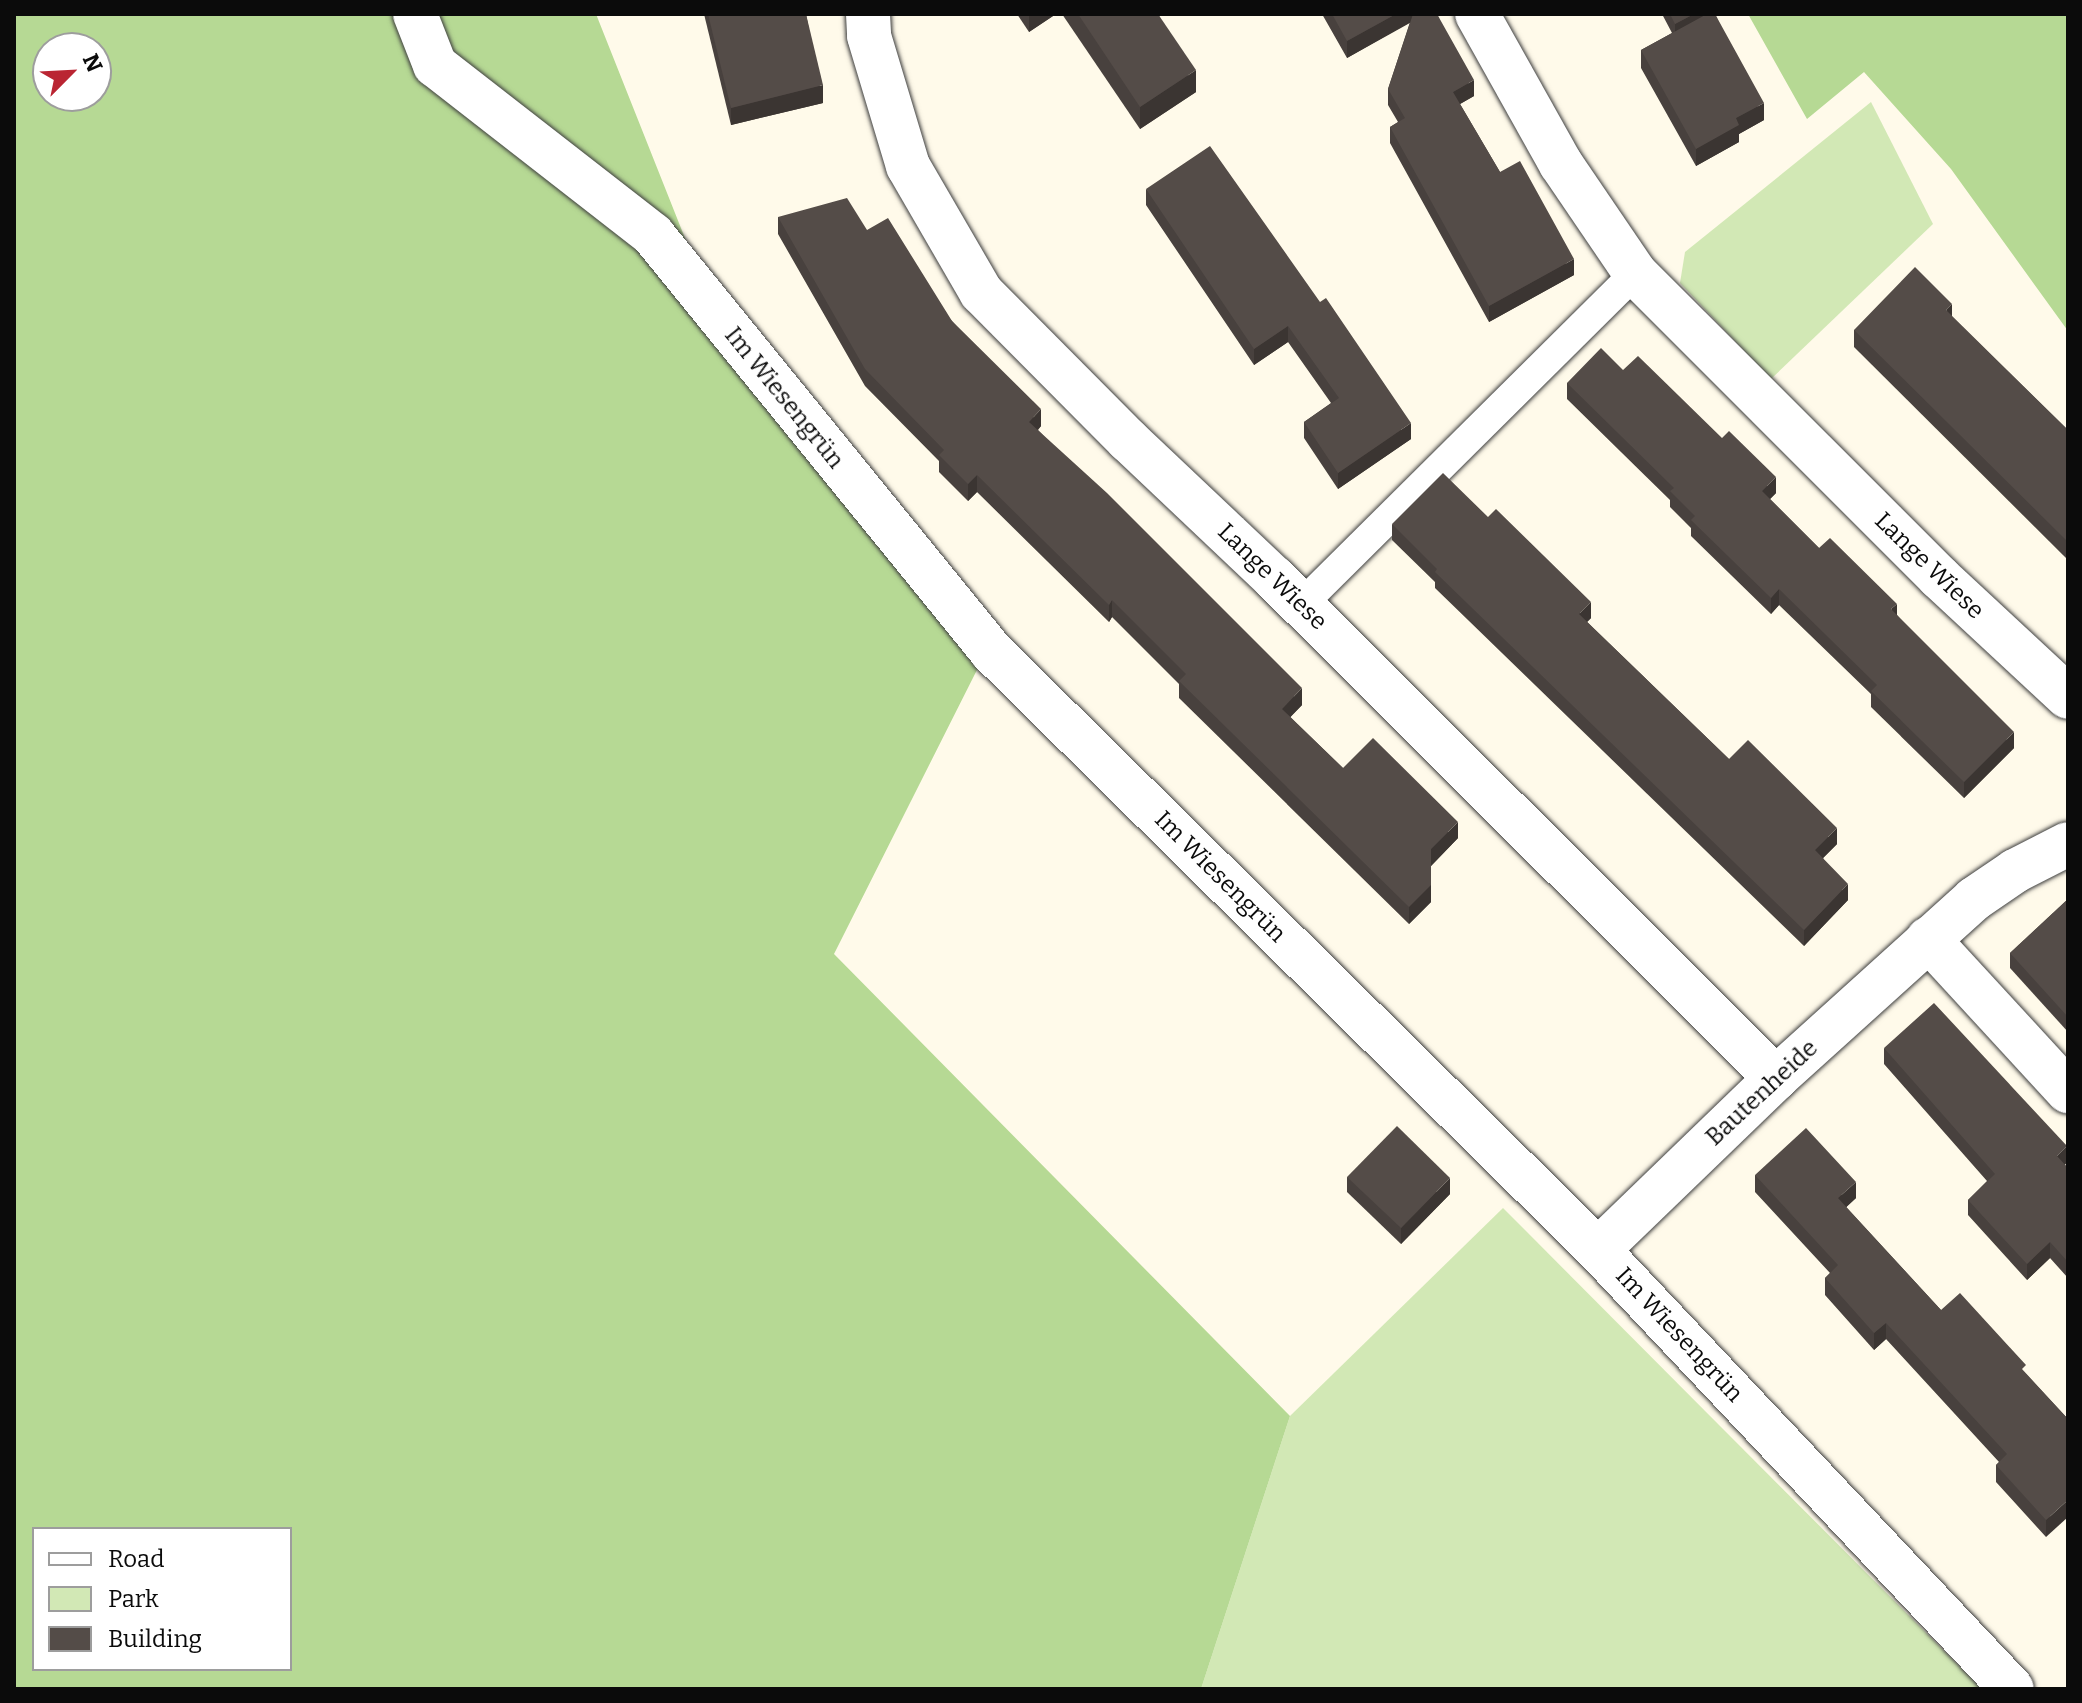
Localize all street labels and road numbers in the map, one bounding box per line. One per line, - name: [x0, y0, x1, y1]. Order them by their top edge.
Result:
- street label: Im Wiesengrün: [718, 322, 850, 474]
- street label: Lange Wiese: [1868, 507, 1990, 625]
- street label: Lange Wiese: [1211, 518, 1333, 636]
- street label: Im Wiesengrün: [1149, 806, 1291, 948]
- street label: Bautenheide: [1700, 1034, 1824, 1152]
- street label: Im Wiesengrün: [1609, 1262, 1749, 1408]

